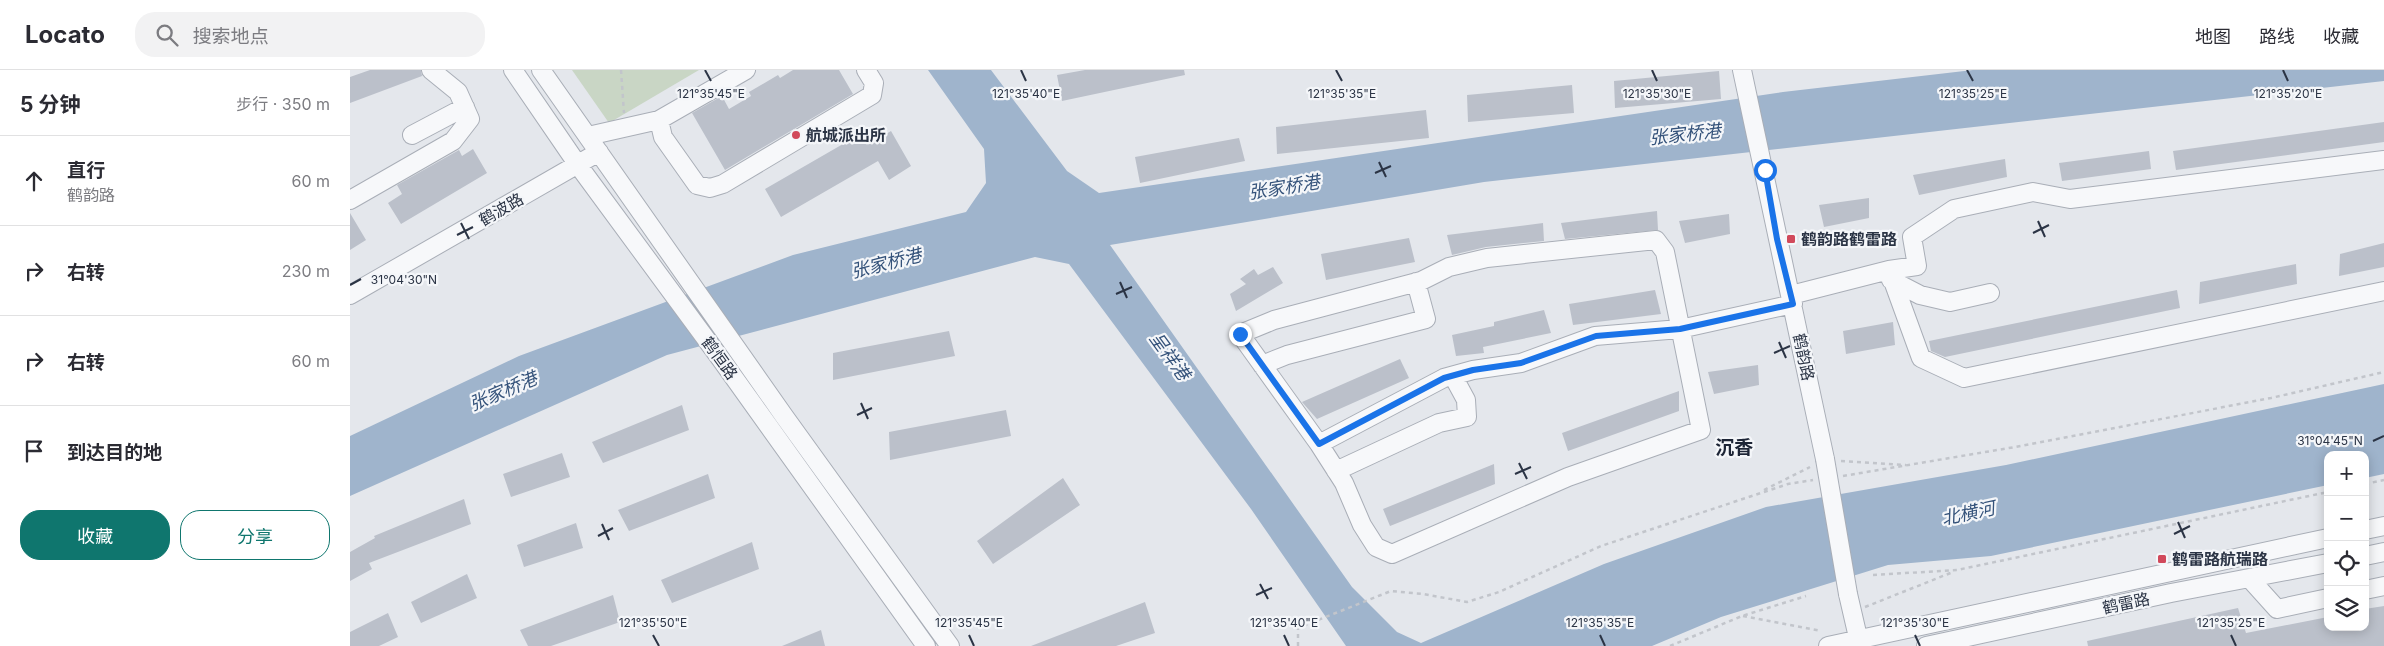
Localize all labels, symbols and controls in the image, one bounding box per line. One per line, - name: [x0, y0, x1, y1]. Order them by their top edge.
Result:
- search box: [135, 12, 485, 57]
- text: Locato: [25, 20, 105, 49]
- icon: search: [153, 21, 181, 49]
- text: 搜索地点: [193, 25, 269, 48]
- text: 地图: [2195, 26, 2231, 47]
- text: 路线: [2259, 26, 2295, 47]
- text: 收藏: [2323, 26, 2359, 47]
- text: 121°35'45"E: [677, 86, 745, 101]
- text: 121°35'40"E: [992, 86, 1060, 101]
- text: 121°35'35"E: [1308, 86, 1376, 101]
- text: 121°35'30"E: [1623, 86, 1691, 101]
- text: 121°35'25"E: [1939, 86, 2007, 101]
- text: 121°35'20"E: [2254, 86, 2322, 101]
- text: 5 分钟: [20, 92, 80, 117]
- text: 步行 · 350 m: [236, 94, 330, 114]
- water label: 张家桥港: [1648, 119, 1725, 148]
- place label: 航城派出所: [806, 125, 886, 145]
- marker: 航城派出所: [790, 129, 802, 141]
- text: 直行: [67, 159, 105, 182]
- route start: [1754, 159, 1777, 182]
- icon: ahead: [20, 167, 48, 195]
- text: 60 m: [291, 171, 330, 191]
- water label: 张家桥港: [1247, 171, 1324, 203]
- text: 鹤韵路: [67, 185, 115, 205]
- street label: 鹤波路: [475, 188, 527, 230]
- place label: 鹤韵路鹤雷路: [1801, 229, 1897, 249]
- marker: 鹤韵路鹤雷路: [1785, 233, 1797, 245]
- water label: 张家桥港: [849, 243, 926, 282]
- icon: right: [20, 257, 48, 285]
- text: 右转: [67, 261, 105, 284]
- text: 230 m: [282, 261, 330, 281]
- text: 31°04'30"N: [371, 272, 437, 287]
- route end: [1229, 323, 1252, 346]
- water label: 呈祥港: [1146, 328, 1196, 386]
- street label: 鹤韵路: [1789, 331, 1819, 383]
- street label: 鹤恒路: [698, 333, 742, 383]
- icon: right: [20, 347, 48, 375]
- text: 右转: [67, 351, 105, 374]
- text: 60 m: [291, 351, 330, 371]
- water label: 张家桥港: [466, 366, 543, 415]
- text: 31°04'45"N: [2297, 433, 2363, 448]
- district label: 沉香: [1715, 436, 1753, 459]
- icon: arrive: [20, 437, 48, 465]
- text: 到达目的地: [67, 441, 162, 464]
- map controls: [2324, 451, 2369, 631]
- button: +: [2324, 451, 2369, 496]
- water label: 北横河: [1939, 496, 2000, 529]
- button: −: [2324, 496, 2369, 541]
- button: 收藏: [20, 510, 170, 560]
- button: 分享: [180, 510, 330, 560]
- button: locate: [2324, 541, 2369, 586]
- place label: 鹤雷路航瑞路: [2172, 549, 2268, 569]
- marker: 鹤雷路航瑞路: [2156, 553, 2168, 565]
- button: layers: [2324, 586, 2369, 631]
- street label: 鹤雷路: [2100, 588, 2152, 618]
- text: 121°35'50"E: [619, 615, 687, 630]
- text: 121°35'45"E: [935, 615, 1003, 630]
- text: 121°35'40"E: [1250, 615, 1318, 630]
- text: 121°35'35"E: [1566, 615, 1634, 630]
- text: 121°35'30"E: [1881, 615, 1949, 630]
- text: 121°35'25"E: [2197, 615, 2265, 630]

